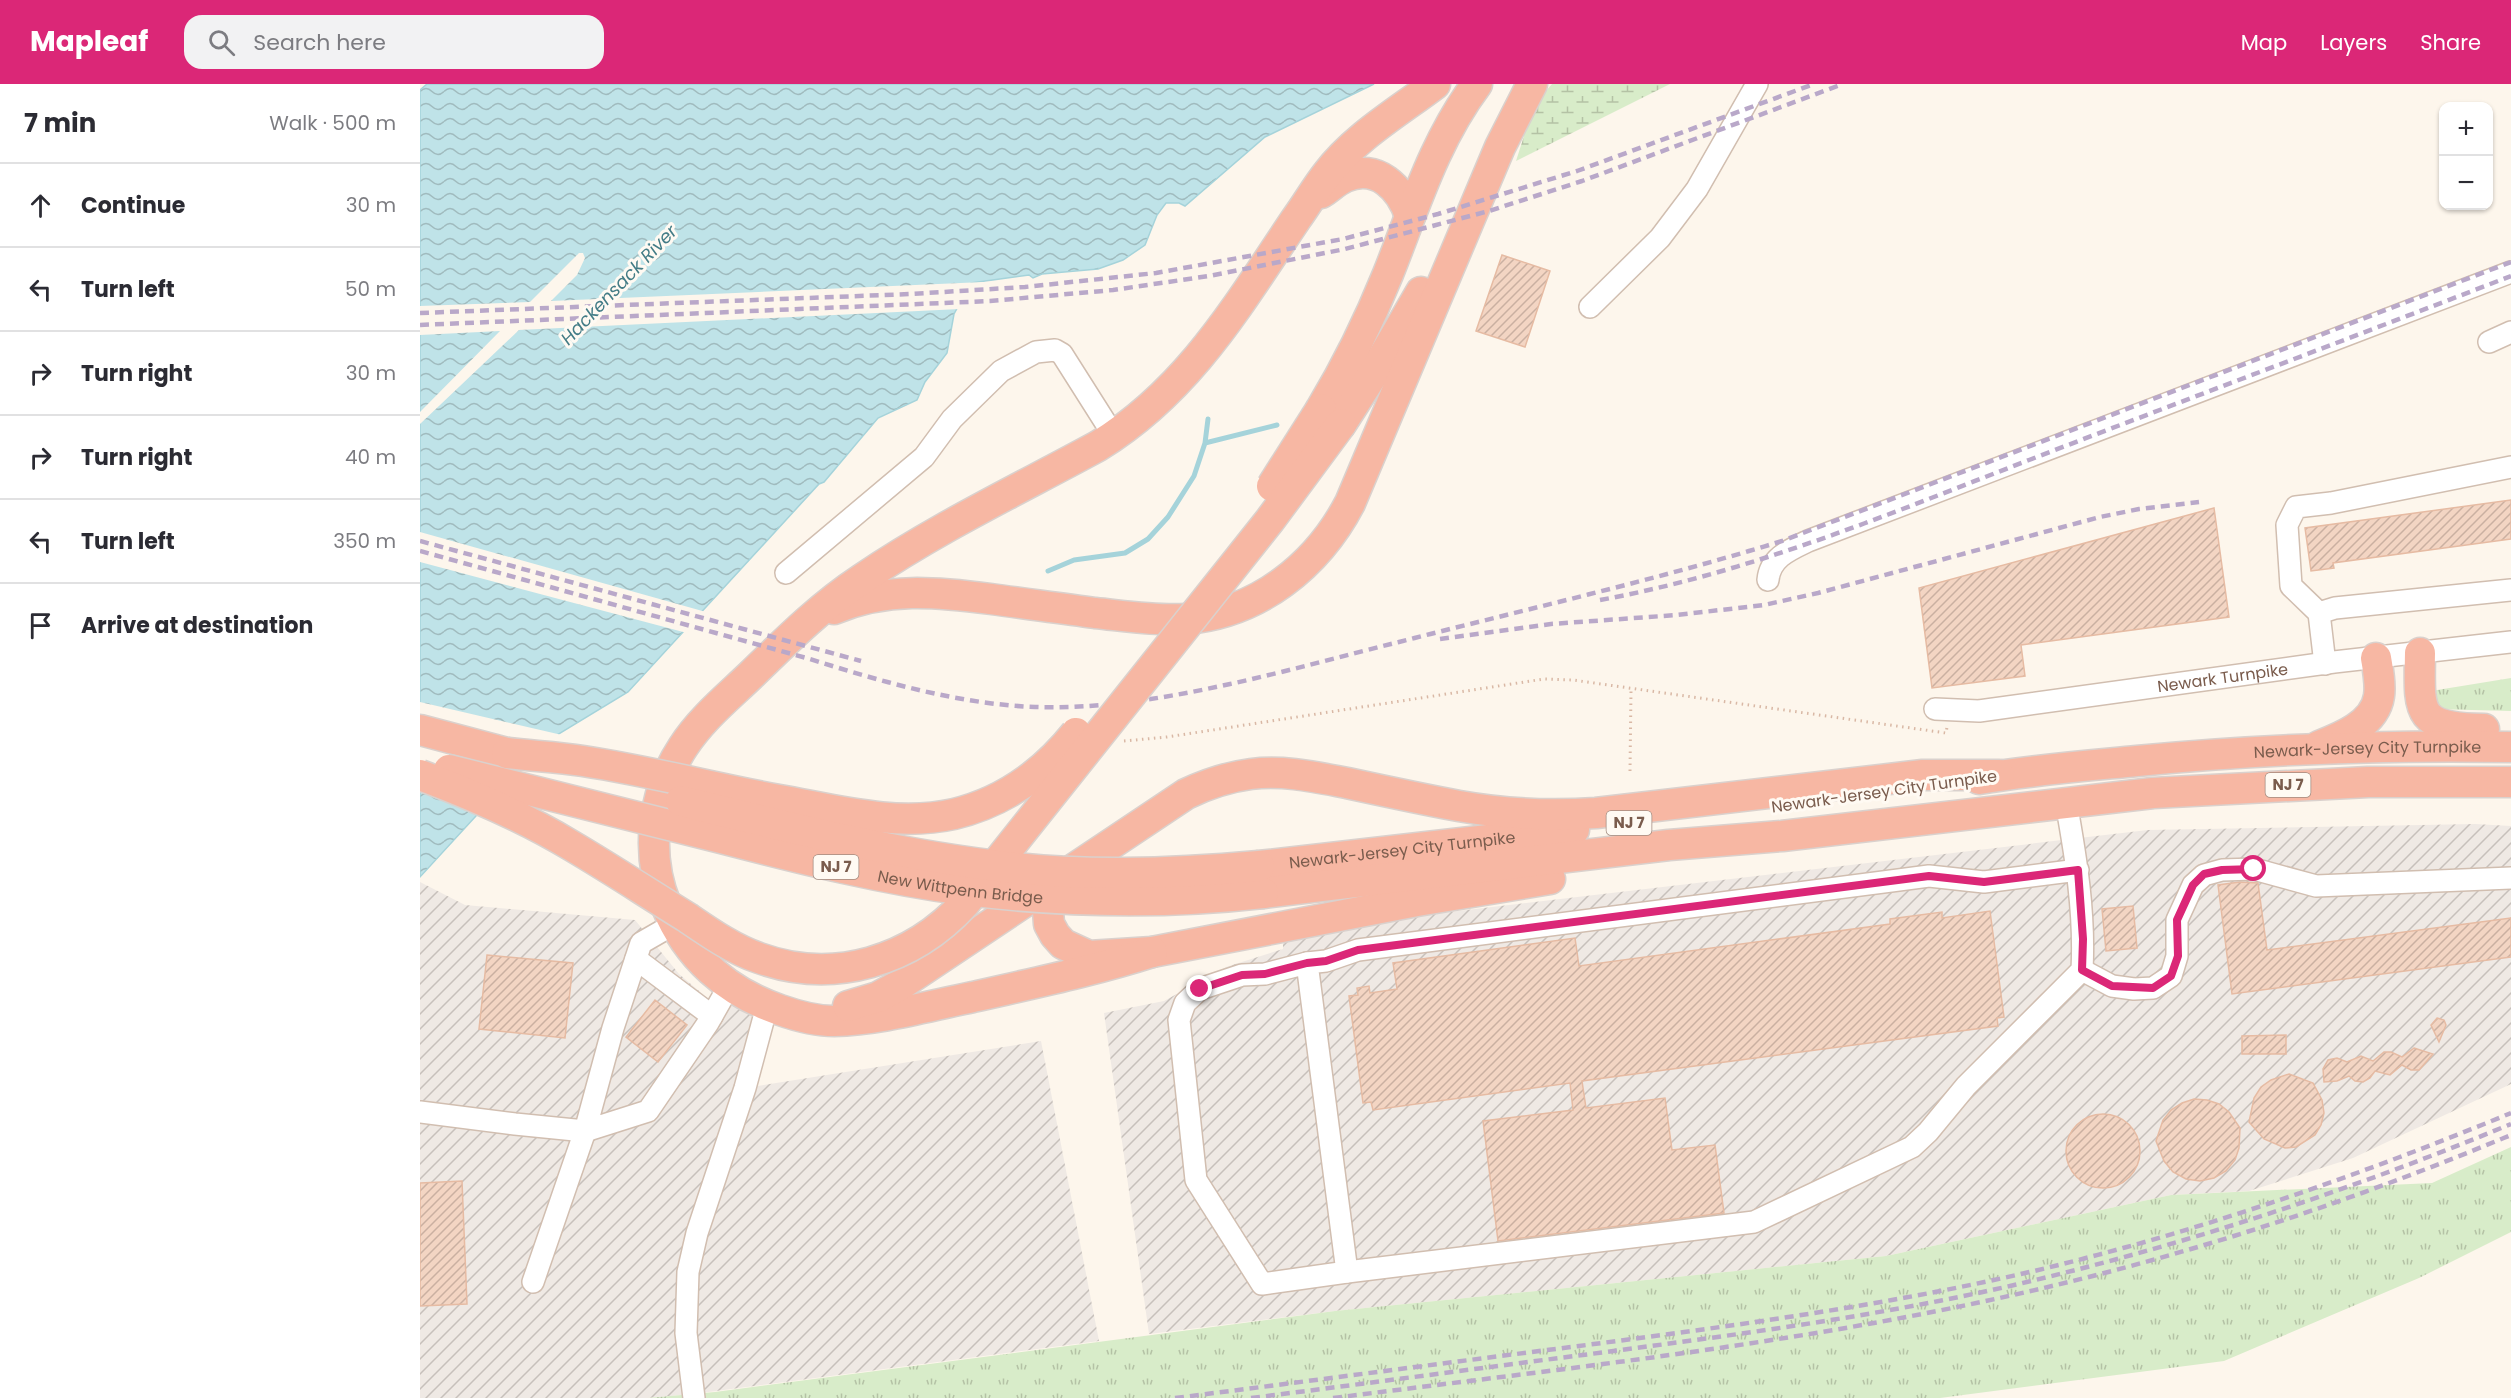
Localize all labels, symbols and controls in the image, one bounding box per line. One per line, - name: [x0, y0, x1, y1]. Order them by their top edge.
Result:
- search box: [184, 15, 604, 69]
- text: Mapleaf: [30, 22, 148, 61]
- icon: search: [205, 26, 238, 59]
- text: Search here: [253, 27, 386, 58]
- text: Map: [2241, 28, 2287, 57]
- text: Layers: [2320, 28, 2387, 57]
- text: Share: [2420, 28, 2481, 57]
- map controls: [2439, 102, 2493, 210]
- button: +: [2439, 102, 2493, 156]
- text: 7 min: [24, 105, 96, 141]
- text: Walk · 500 m: [269, 109, 396, 137]
- button: −: [2439, 156, 2493, 210]
- icon: ahead: [24, 189, 57, 222]
- text: Continue: [81, 190, 185, 221]
- text: 30 m: [346, 191, 396, 219]
- water label: Hackensack River: [555, 218, 683, 350]
- icon: left: [24, 273, 57, 306]
- text: Turn left: [81, 274, 175, 305]
- text: 50 m: [345, 275, 396, 303]
- icon: right: [24, 357, 57, 390]
- text: Turn right: [81, 358, 192, 389]
- text: 30 m: [346, 359, 396, 387]
- icon: right: [24, 441, 57, 474]
- text: Turn right: [81, 442, 192, 473]
- text: 40 m: [345, 443, 396, 471]
- icon: left: [24, 525, 57, 558]
- text: Turn left: [81, 526, 175, 557]
- text: 350 m: [333, 527, 396, 555]
- icon: arrive: [24, 609, 57, 642]
- text: Arrive at destination: [81, 610, 313, 641]
- street label: Newark Turnpike: [2156, 657, 2290, 698]
- street label: Newark-Jersey City Turnpike: [2253, 736, 2481, 764]
- street label: Newark-Jersey City Turnpike: [1770, 764, 1998, 819]
- road number: NJ 7: [2266, 773, 2310, 797]
- road number: NJ 7: [1606, 811, 1652, 835]
- street label: Newark-Jersey City Turnpike: [1288, 826, 1517, 874]
- road number: NJ 7: [814, 855, 858, 879]
- route start: [2240, 855, 2266, 881]
- street label: New Wittpenn Bridge: [876, 865, 1044, 909]
- route end: [1186, 975, 1212, 1001]

